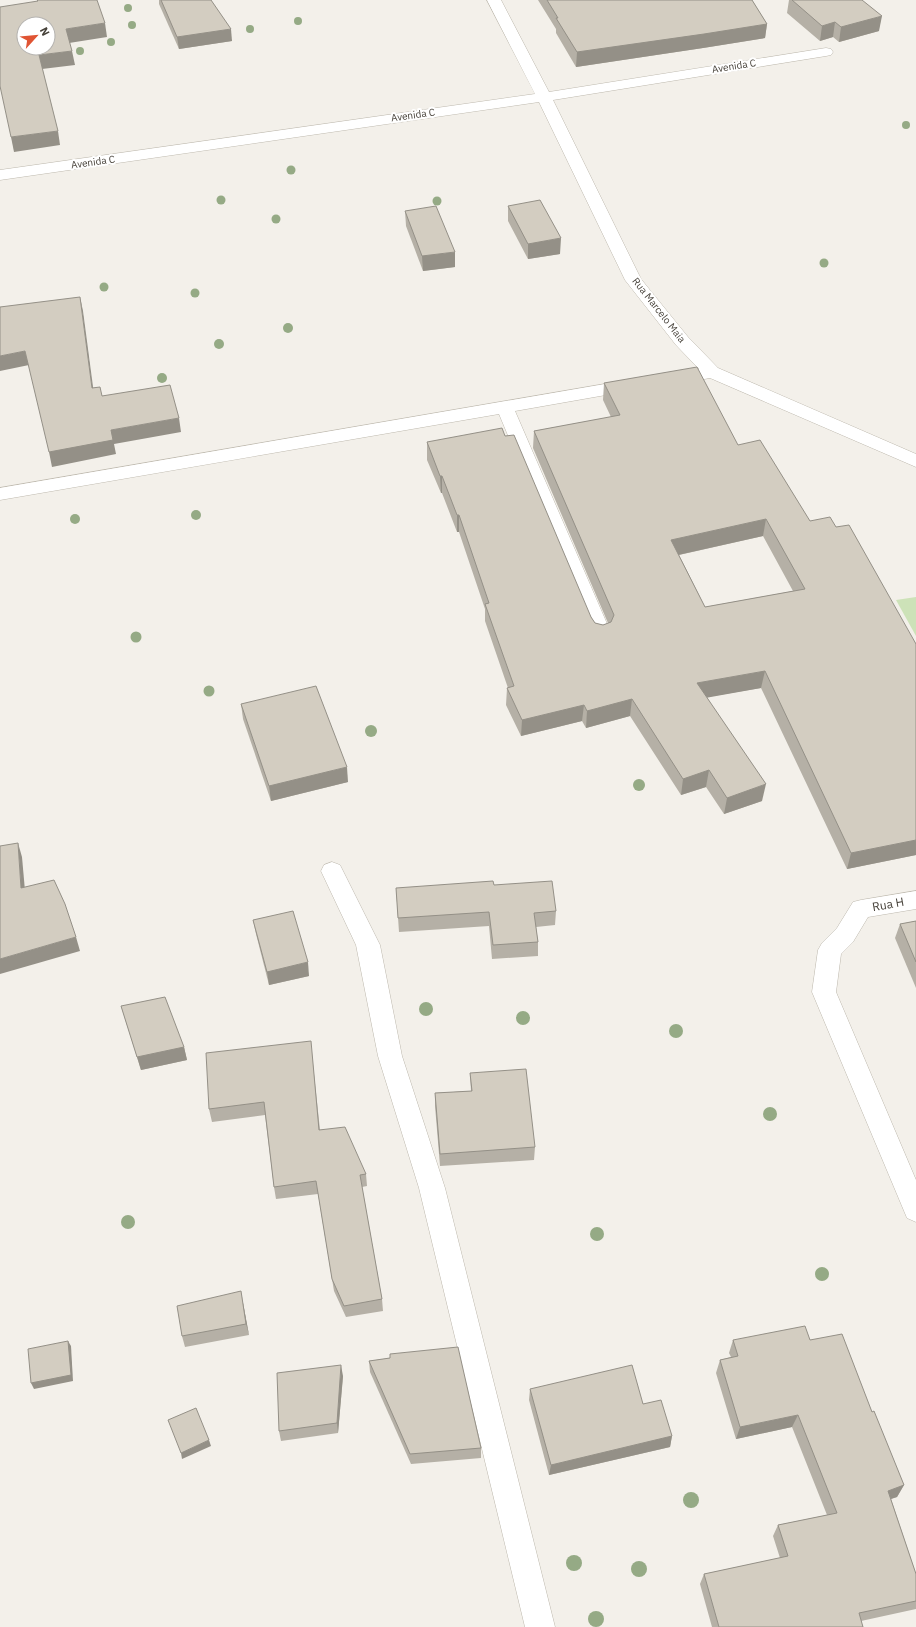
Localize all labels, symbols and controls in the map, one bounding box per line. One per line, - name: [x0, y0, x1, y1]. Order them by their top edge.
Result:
- north arrow: [16, 16, 56, 56]
- text: N: [37, 25, 53, 38]
- street label: Avenida C: [711, 56, 757, 76]
- street label: Avenida C: [390, 105, 436, 125]
- street label: Avenida C: [70, 152, 116, 172]
- street label: Rua Marcelo Maia: [629, 275, 689, 346]
- street label: Rua H: [871, 894, 905, 914]

